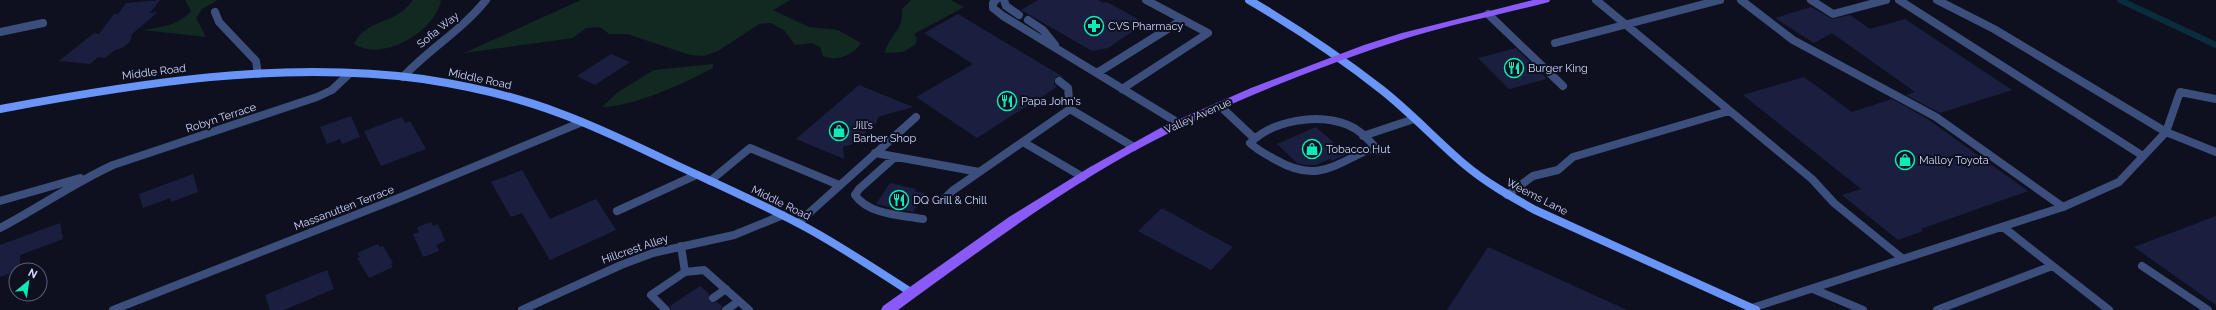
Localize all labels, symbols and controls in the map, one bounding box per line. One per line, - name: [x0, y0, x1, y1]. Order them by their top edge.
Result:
- street label: Sofia Way: [415, 9, 461, 51]
- pharmacy icon: CVS Pharmacy: [1083, 15, 1105, 37]
- place label: CVS Pharmacy: [1108, 20, 1183, 33]
- restaurant icon: Burger King: [1503, 57, 1525, 79]
- street label: Middle Road: [121, 62, 187, 82]
- place label: Burger King: [1528, 62, 1588, 75]
- street label: Middle Road: [447, 66, 513, 92]
- restaurant icon: Papa John's: [996, 90, 1018, 112]
- place label: Papa John's: [1021, 95, 1081, 108]
- street label: Valley Avenue: [1163, 95, 1234, 137]
- street label: Robyn Terrace: [184, 100, 258, 135]
- place label: Jill’s Barber Shop: [853, 119, 916, 145]
- shop icon: Jill’s Barber Shop: [828, 120, 850, 142]
- shop icon: Tobacco Hut: [1301, 138, 1323, 160]
- place label: Tobacco Hut: [1326, 143, 1391, 156]
- shop icon: Malloy Toyota: [1894, 149, 1916, 171]
- place label: Malloy Toyota: [1919, 154, 1989, 167]
- street label: Weems Lane: [1504, 176, 1570, 218]
- street label: Massanutten Terrace: [292, 183, 396, 233]
- street label: Middle Road: [749, 183, 813, 223]
- restaurant icon: DQ Grill & Chill: [888, 189, 910, 211]
- place label: DQ Grill & Chill: [913, 194, 987, 207]
- street label: Hillcrest Alley: [600, 231, 670, 267]
- north arrow: [8, 262, 48, 302]
- text: N: [26, 266, 39, 281]

